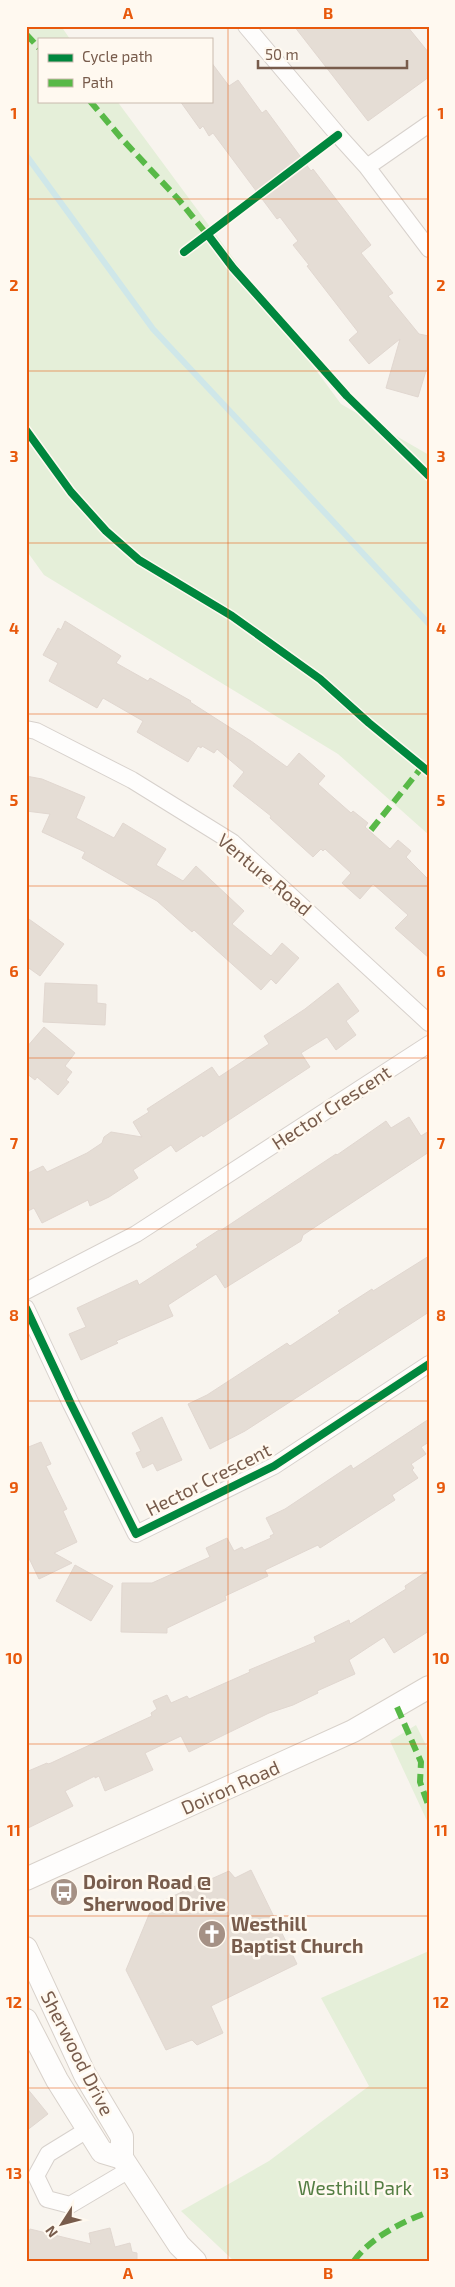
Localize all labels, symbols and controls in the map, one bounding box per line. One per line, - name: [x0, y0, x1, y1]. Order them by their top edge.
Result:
- text: A: [123, 3, 134, 22]
- text: B: [323, 3, 333, 22]
- legend: [38, 38, 212, 102]
- scale bar: [258, 38, 406, 70]
- text: 50 m: [265, 45, 299, 63]
- text: Cycle path: [82, 47, 153, 65]
- text: Path: [82, 73, 113, 91]
- text: 1: [11, 103, 17, 122]
- text: 1: [438, 103, 444, 122]
- text: 2: [9, 275, 19, 294]
- text: 2: [436, 275, 446, 294]
- text: 3: [9, 446, 19, 465]
- text: 3: [436, 446, 446, 465]
- text: 4: [9, 618, 19, 637]
- text: 4: [436, 618, 446, 637]
- text: 5: [10, 790, 19, 809]
- text: 5: [437, 790, 446, 809]
- street label: Venture Road: [213, 828, 317, 920]
- text: 6: [9, 961, 19, 980]
- text: 6: [436, 961, 446, 980]
- street label: Hector Crescent: [267, 1060, 395, 1154]
- text: 7: [10, 1133, 19, 1152]
- text: 7: [437, 1133, 446, 1152]
- text: 8: [9, 1305, 19, 1324]
- text: 8: [436, 1305, 446, 1324]
- street label: Hector Crescent: [142, 1438, 274, 1520]
- text: 9: [9, 1477, 19, 1496]
- text: 9: [436, 1477, 446, 1496]
- text: 10: [5, 1648, 23, 1667]
- text: 10: [432, 1648, 450, 1667]
- street label: Doiron Road: [177, 1755, 283, 1819]
- text: 11: [7, 1820, 21, 1839]
- text: 11: [434, 1820, 448, 1839]
- place label: Doiron Road @ Sherwood Drive: [83, 1870, 226, 1915]
- bus stop icon: Doiron Road @ Sherwood Drive: [49, 1877, 79, 1907]
- place label: Westhill Baptist Church: [231, 1912, 363, 1957]
- church icon: Westhill Baptist Church: [197, 1919, 227, 1949]
- street label: Sherwood Drive: [37, 1987, 119, 2119]
- text: 12: [6, 1992, 22, 2011]
- text: 12: [433, 1992, 449, 2011]
- text: 13: [6, 2163, 22, 2182]
- text: 13: [433, 2163, 449, 2182]
- park label: Westhill Park: [298, 2176, 413, 2199]
- north arrow: [38, 2200, 88, 2250]
- text: N: [41, 2223, 61, 2241]
- text: A: [123, 2263, 134, 2282]
- text: B: [323, 2263, 333, 2282]

